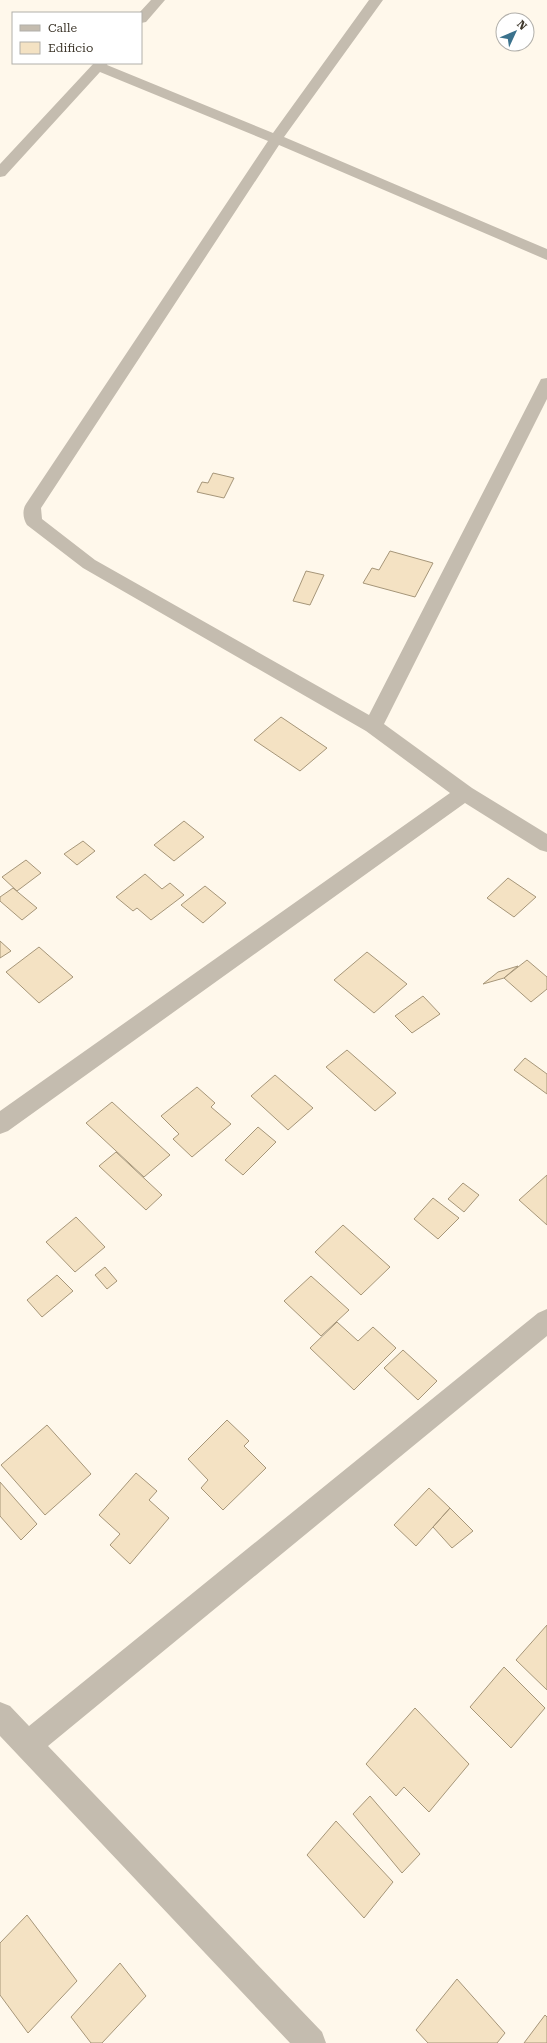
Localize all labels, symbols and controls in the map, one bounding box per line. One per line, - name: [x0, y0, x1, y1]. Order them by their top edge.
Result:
- legend: [12, 12, 142, 64]
- north arrow: [495, 12, 535, 52]
- text: N: [514, 18, 530, 33]
- text: Calle: [48, 21, 78, 35]
- text: Edificio: [48, 41, 93, 55]

